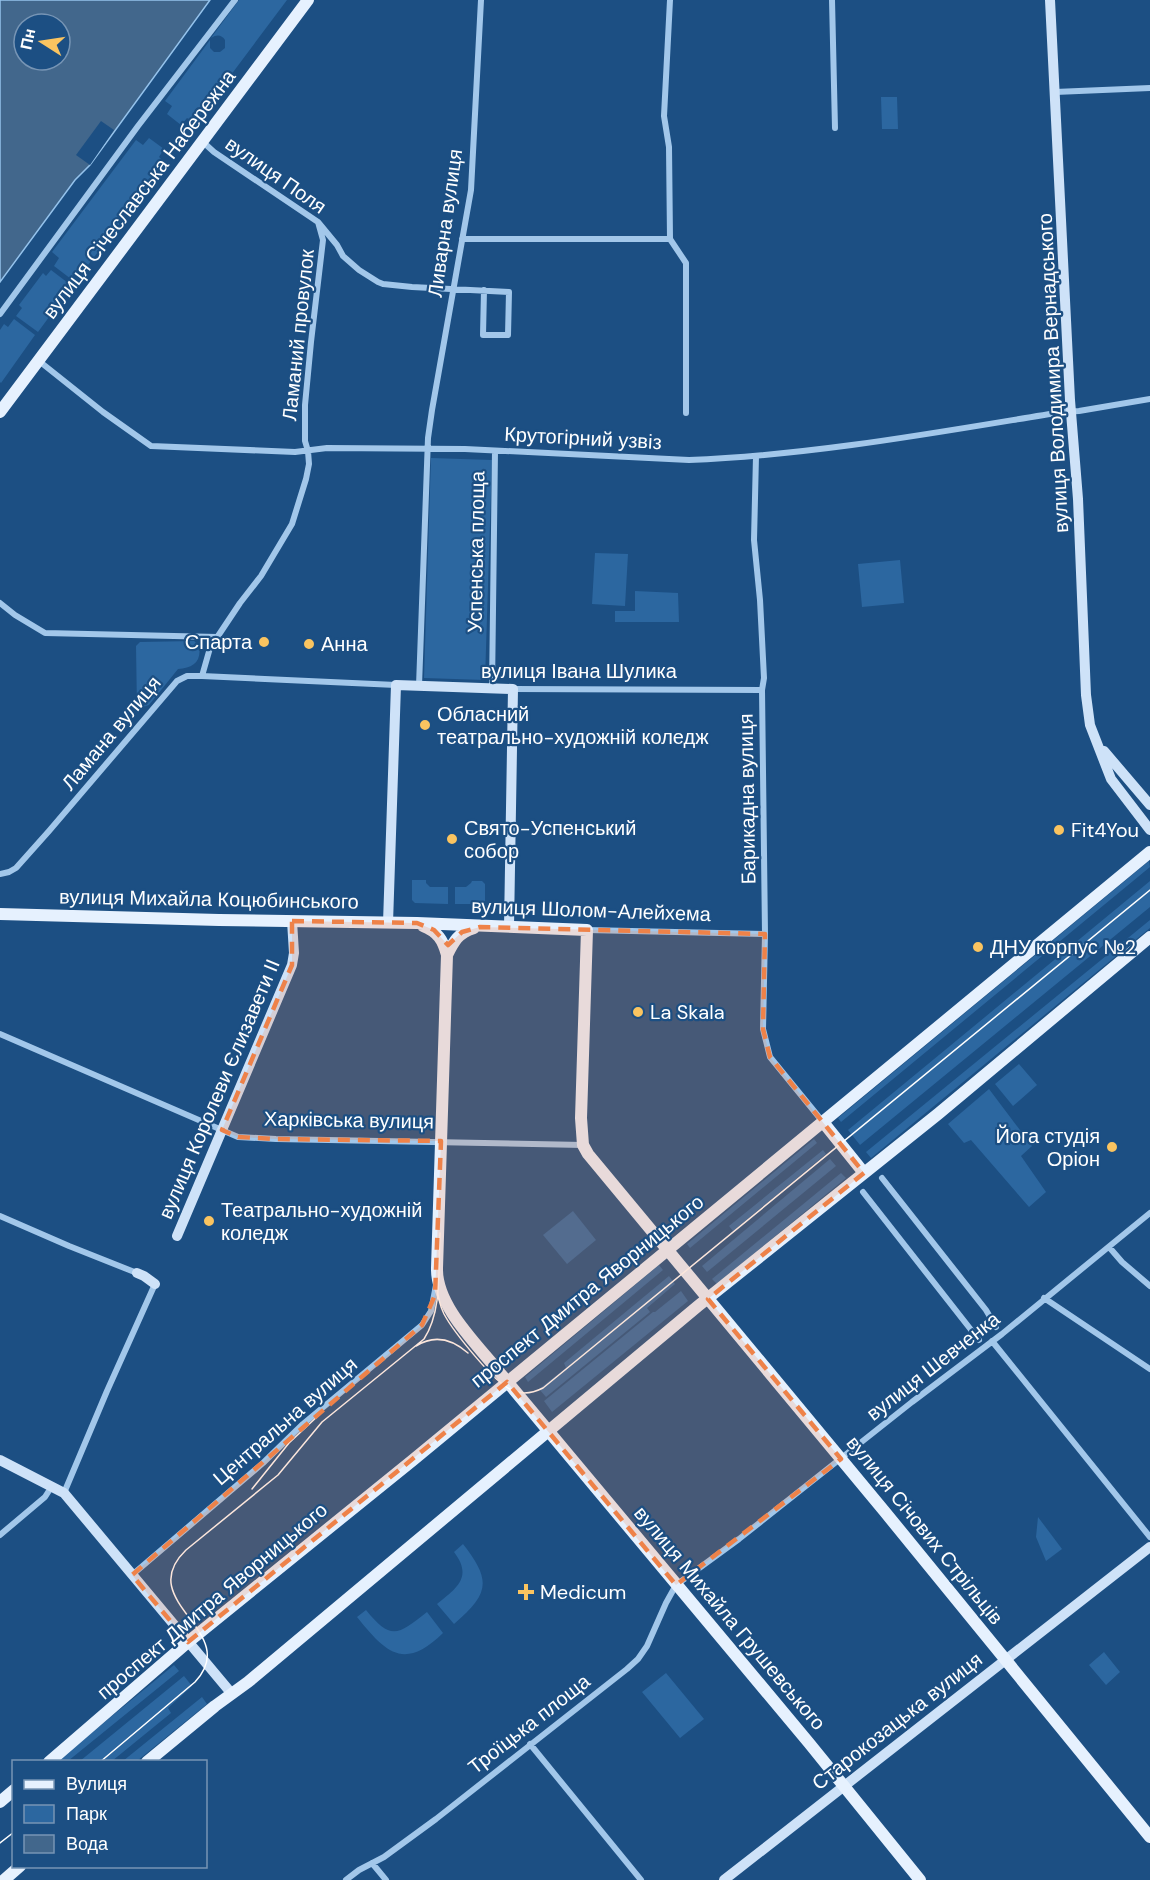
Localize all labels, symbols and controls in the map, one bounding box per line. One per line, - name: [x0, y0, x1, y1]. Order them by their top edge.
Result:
- north arrow: [12, 12, 72, 72]
- text: Пн: [15, 26, 40, 52]
- street label: вулиця Січеславська Набережна: [37, 64, 242, 324]
- street label: вулиця Поля: [220, 131, 332, 219]
- street label: Ливарна вулиця: [422, 147, 468, 299]
- street label: вулиця Володимира Вернадського: [1032, 213, 1074, 533]
- street label: Ламаний провулок: [276, 248, 320, 422]
- street label: Крутогірний узвіз: [504, 421, 662, 455]
- street label: Успенська площа: [462, 470, 490, 633]
- place label: Спарта: [185, 629, 253, 655]
- place label: Анна: [321, 631, 368, 657]
- marker: Спарта: [257, 635, 271, 649]
- marker: Анна: [302, 637, 316, 651]
- street label: вулиця Івана Шулика: [481, 658, 678, 684]
- street label: Ламана вулиця: [56, 670, 166, 796]
- place label: Обласний театрально-художній коледж: [437, 701, 709, 750]
- street label: Барикадна вулиця: [733, 713, 761, 885]
- marker: Обласний театрально-художній коледж: [418, 718, 432, 732]
- place label: Свято-Успенський собор: [464, 815, 636, 864]
- place label: Fit4You: [1071, 817, 1139, 843]
- marker: Fit4You: [1052, 823, 1066, 837]
- marker: Свято-Успенський собор: [445, 832, 459, 846]
- street label: вулиця Михайла Коцюбинського: [59, 883, 359, 915]
- street label: вулиця Шолом-Алейхема: [471, 893, 712, 927]
- place label: ДНУ корпус №2: [990, 934, 1136, 960]
- marker: ДНУ корпус №2: [971, 940, 985, 954]
- street label: вулиця Королеви Єлизавети ІІ: [152, 955, 286, 1223]
- place label: La Skala: [650, 999, 725, 1025]
- marker: La Skala: [631, 1005, 645, 1019]
- street label: Харківська вулиця: [264, 1106, 434, 1134]
- place label: Йога студія Оріон: [996, 1123, 1100, 1172]
- marker: Йога студія Оріон: [1105, 1140, 1119, 1154]
- street label: проспект Дмитра Яворницького: [465, 1189, 709, 1393]
- place label: Театрально-художній коледж: [221, 1197, 422, 1246]
- marker: Театрально-художній коледж: [202, 1214, 216, 1228]
- street label: вулиця Шевченка: [861, 1305, 1006, 1426]
- street label: Центральна вулиця: [207, 1351, 363, 1491]
- street label: вулиця Січових Стрільців: [841, 1430, 1009, 1630]
- street label: проспект Дмитра Яворницького: [91, 1497, 333, 1705]
- street label: вулиця Михайла Грушевського: [628, 1501, 832, 1735]
- place label: Medicum: [540, 1579, 626, 1605]
- marker: Medicum: [517, 1583, 535, 1601]
- street label: Старокозацька вулиця: [807, 1646, 987, 1796]
- street label: Троїцька площа: [463, 1668, 596, 1780]
- legend: [12, 1760, 207, 1868]
- text: Вулиця: [66, 1772, 127, 1796]
- text: Парк: [66, 1802, 107, 1826]
- text: Вода: [66, 1832, 109, 1856]

